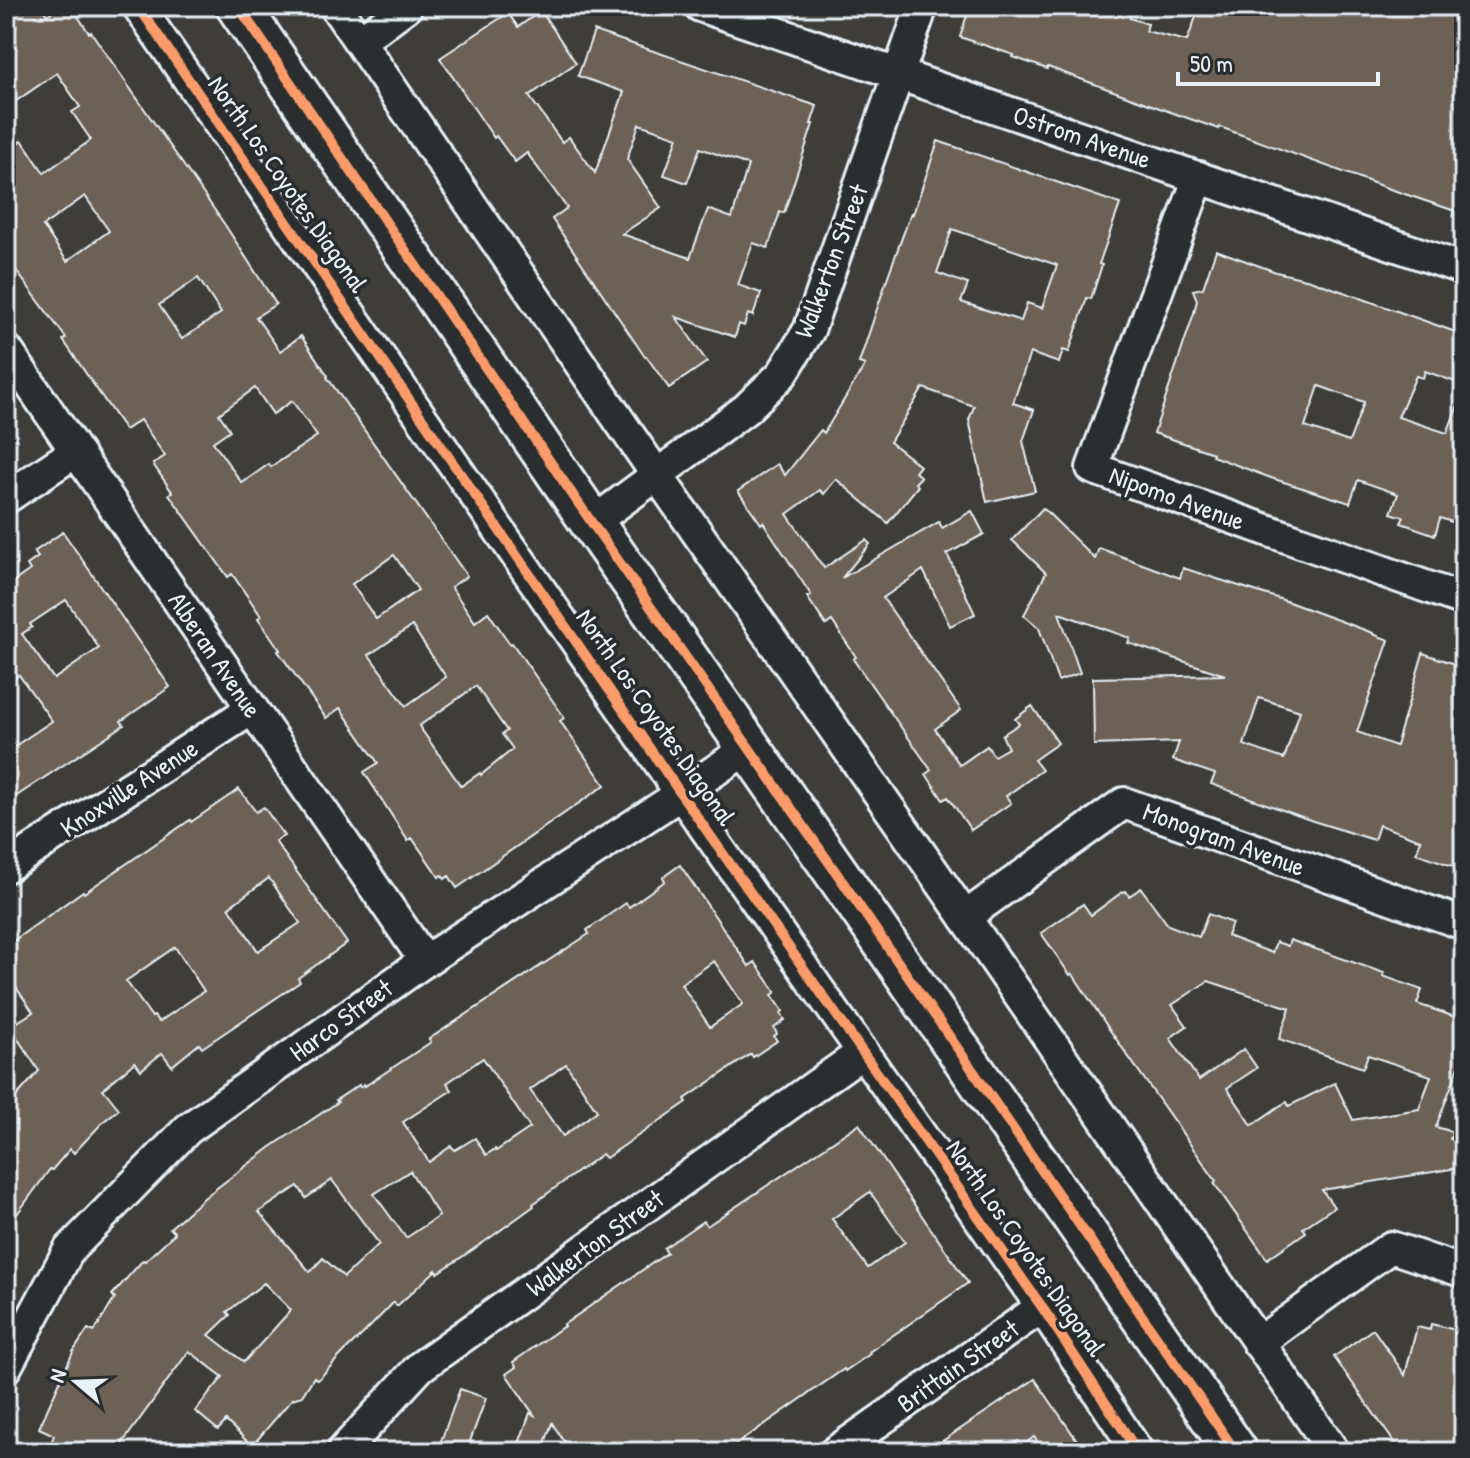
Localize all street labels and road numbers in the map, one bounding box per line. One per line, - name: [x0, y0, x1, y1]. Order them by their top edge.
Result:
- street label: North Los Coyotes Diagonal: [200, 68, 377, 299]
- street label: Ostrom Avenue: [1009, 97, 1156, 176]
- street label: Walkerton Street: [785, 178, 876, 343]
- street label: Nipomo Avenue: [1105, 457, 1250, 538]
- street label: Alberan Avenue: [160, 585, 270, 724]
- street label: North Los Coyotes Diagonal: [568, 601, 745, 832]
- street label: Knoxville Avenue: [53, 730, 204, 845]
- street label: Monogram Avenue: [1139, 793, 1310, 884]
- street label: Harco Street: [282, 970, 400, 1069]
- street label: North Los Coyotes Diagonal: [938, 1132, 1115, 1363]
- street label: Walkerton Street: [519, 1180, 671, 1304]
- street label: Brittain Street: [890, 1310, 1026, 1420]

